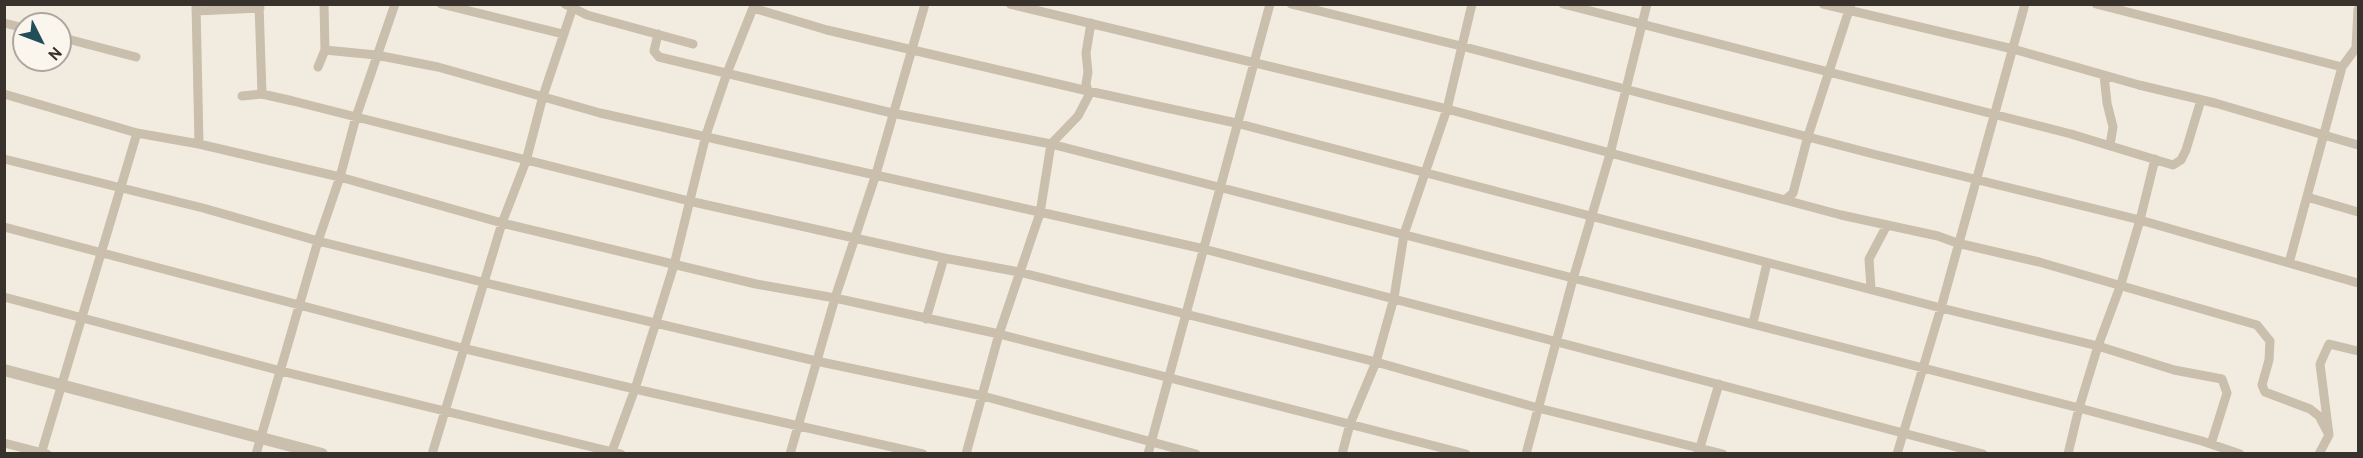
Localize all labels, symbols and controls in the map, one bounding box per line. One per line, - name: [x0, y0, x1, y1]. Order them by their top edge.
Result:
- north arrow: [12, 12, 72, 72]
- text: N: [43, 42, 65, 64]

